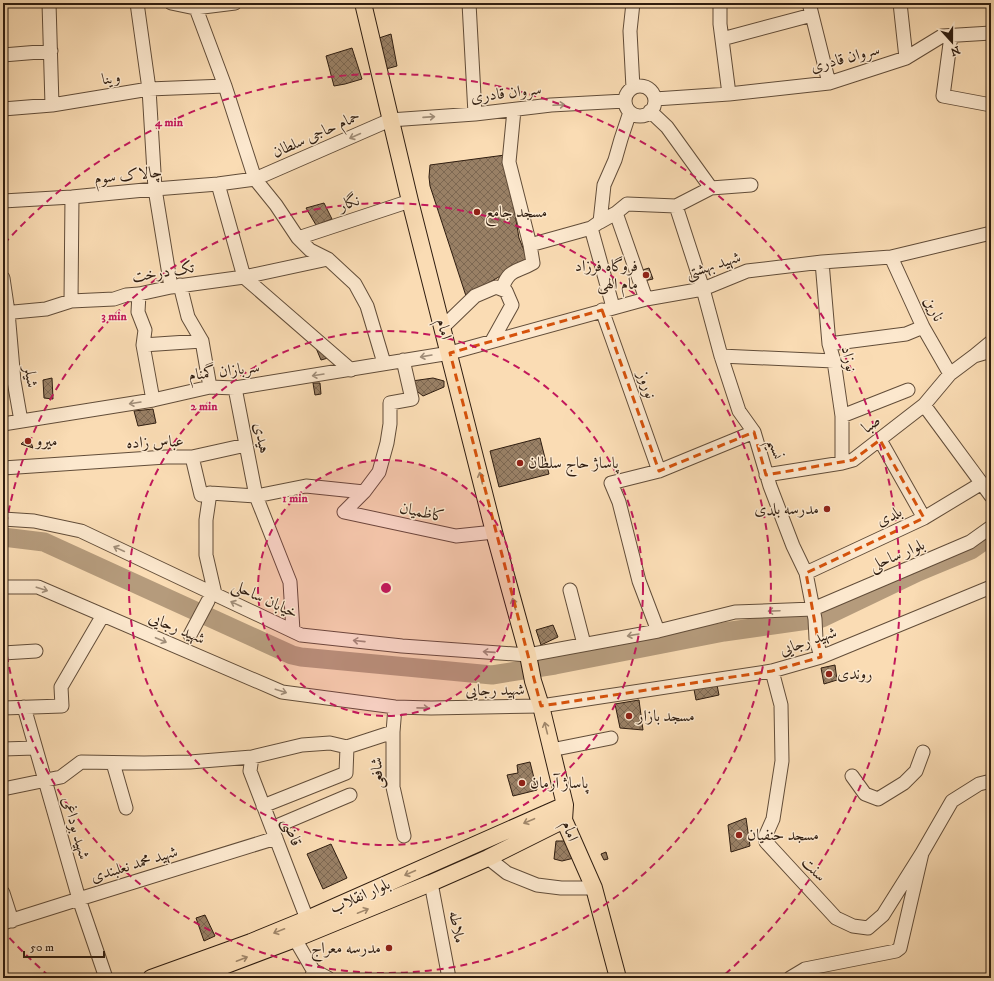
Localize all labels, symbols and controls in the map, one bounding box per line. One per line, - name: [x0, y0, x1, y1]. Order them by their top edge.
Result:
- north arrow: [932, 22, 972, 62]
- street label: سروان قادری: [808, 39, 882, 77]
- text: N: [949, 42, 962, 59]
- street label: وینا: [100, 67, 122, 89]
- street label: سروان قادری: [470, 79, 542, 107]
- one-way arrow: [552, 101, 565, 108]
- street label: حمام حاجی سلطان: [269, 106, 365, 166]
- one-way arrow: [422, 114, 435, 121]
- text: 4 min: [154, 115, 184, 130]
- one-way arrow: [349, 132, 361, 140]
- street label: چالاک سوم: [93, 161, 163, 192]
- street label: نگار: [334, 189, 362, 217]
- place label: مسجد جامع: [485, 202, 547, 227]
- marker: مسجد جامع: [472, 207, 482, 217]
- street label: شهید بهشتی: [683, 247, 743, 284]
- place label: فروگاه فرزاد مام الهی: [575, 256, 638, 298]
- street label: تک درخت: [130, 257, 197, 287]
- marker: فروگاه فرزاد مام الهی: [641, 270, 651, 280]
- street label: نارین: [919, 293, 949, 325]
- text: 3 min: [101, 309, 127, 324]
- street label: امام: [428, 316, 456, 343]
- street label: نوزاد: [837, 344, 861, 374]
- one-way arrow: [420, 353, 433, 361]
- street label: سربازان گمنام: [187, 356, 261, 389]
- street label: شیلر: [20, 363, 42, 389]
- street label: نوروز: [632, 367, 661, 401]
- one-way arrow: [312, 371, 325, 379]
- one-way arrow: [129, 399, 142, 407]
- text: 2 min: [191, 399, 218, 414]
- street label: صبا: [857, 410, 885, 438]
- street label: هیدی: [249, 421, 275, 455]
- place label: میرو: [34, 431, 57, 451]
- street label: عباس زاده: [126, 431, 184, 453]
- marker: میرو: [23, 436, 33, 446]
- street label: نسیم: [758, 436, 789, 463]
- place label: پاساژ حاج سلطان: [528, 453, 619, 477]
- marker: پاساژ حاج سلطان: [515, 458, 525, 468]
- one-way arrow: [476, 472, 484, 485]
- text: 1 min: [282, 491, 308, 506]
- street label: کاظمیان: [398, 497, 446, 527]
- place label: مدرسه بلدی: [754, 499, 819, 519]
- street label: بلدی: [873, 501, 905, 531]
- marker: مدرسه بلدی: [822, 504, 832, 514]
- street label: بلوار ساحلی: [866, 534, 928, 577]
- one-way arrow: [113, 545, 125, 552]
- street label: خیابان ساحلی: [228, 575, 301, 624]
- centre of rings: [379, 581, 393, 595]
- one-way arrow: [35, 586, 48, 593]
- one-way arrow: [510, 598, 517, 611]
- one-way arrow: [231, 600, 243, 607]
- street label: شهید رجایی: [146, 607, 208, 649]
- one-way arrow: [768, 607, 781, 614]
- street label: شهید رجایی: [777, 622, 839, 660]
- one-way arrow: [626, 632, 639, 640]
- one-way arrow: [155, 637, 167, 644]
- one-way arrow: [353, 638, 366, 645]
- one-way arrow: [483, 649, 496, 656]
- place label: روندی: [837, 664, 872, 684]
- marker: روندی: [824, 669, 834, 679]
- street label: شهید رجایی: [465, 679, 525, 701]
- one-way arrow: [274, 687, 286, 695]
- one-way arrow: [416, 704, 429, 712]
- place label: مسجد بازار: [635, 706, 695, 726]
- marker: مسجد بازار: [624, 711, 634, 721]
- one-way arrow: [542, 721, 549, 734]
- street label: شافعی: [366, 757, 389, 789]
- place label: پاساژ آرمان: [530, 773, 589, 794]
- marker: پاساژ آرمان: [517, 778, 527, 788]
- street label: شهید بوداغی: [58, 794, 94, 862]
- street label: قاضی: [277, 815, 306, 849]
- one-way arrow: [524, 817, 536, 825]
- street label: امام: [553, 818, 583, 845]
- place label: مسجد حنفیان: [747, 825, 819, 845]
- marker: مسجد حنفیان: [734, 830, 744, 840]
- street label: شهید محمد نعلبندی: [88, 841, 180, 887]
- street label: سنت: [797, 852, 831, 886]
- one-way arrow: [405, 870, 417, 877]
- street label: بلوار انقلاب: [327, 874, 393, 918]
- one-way arrow: [356, 907, 368, 915]
- street label: ملاطه: [444, 909, 470, 945]
- one-way arrow: [273, 928, 285, 935]
- scale bar: [24, 933, 104, 959]
- place label: مدرسه معراج: [311, 938, 381, 962]
- text: 50 m: [30, 940, 54, 955]
- marker: مدرسه معراج: [384, 943, 394, 953]
- one-way arrow: [235, 955, 247, 963]

